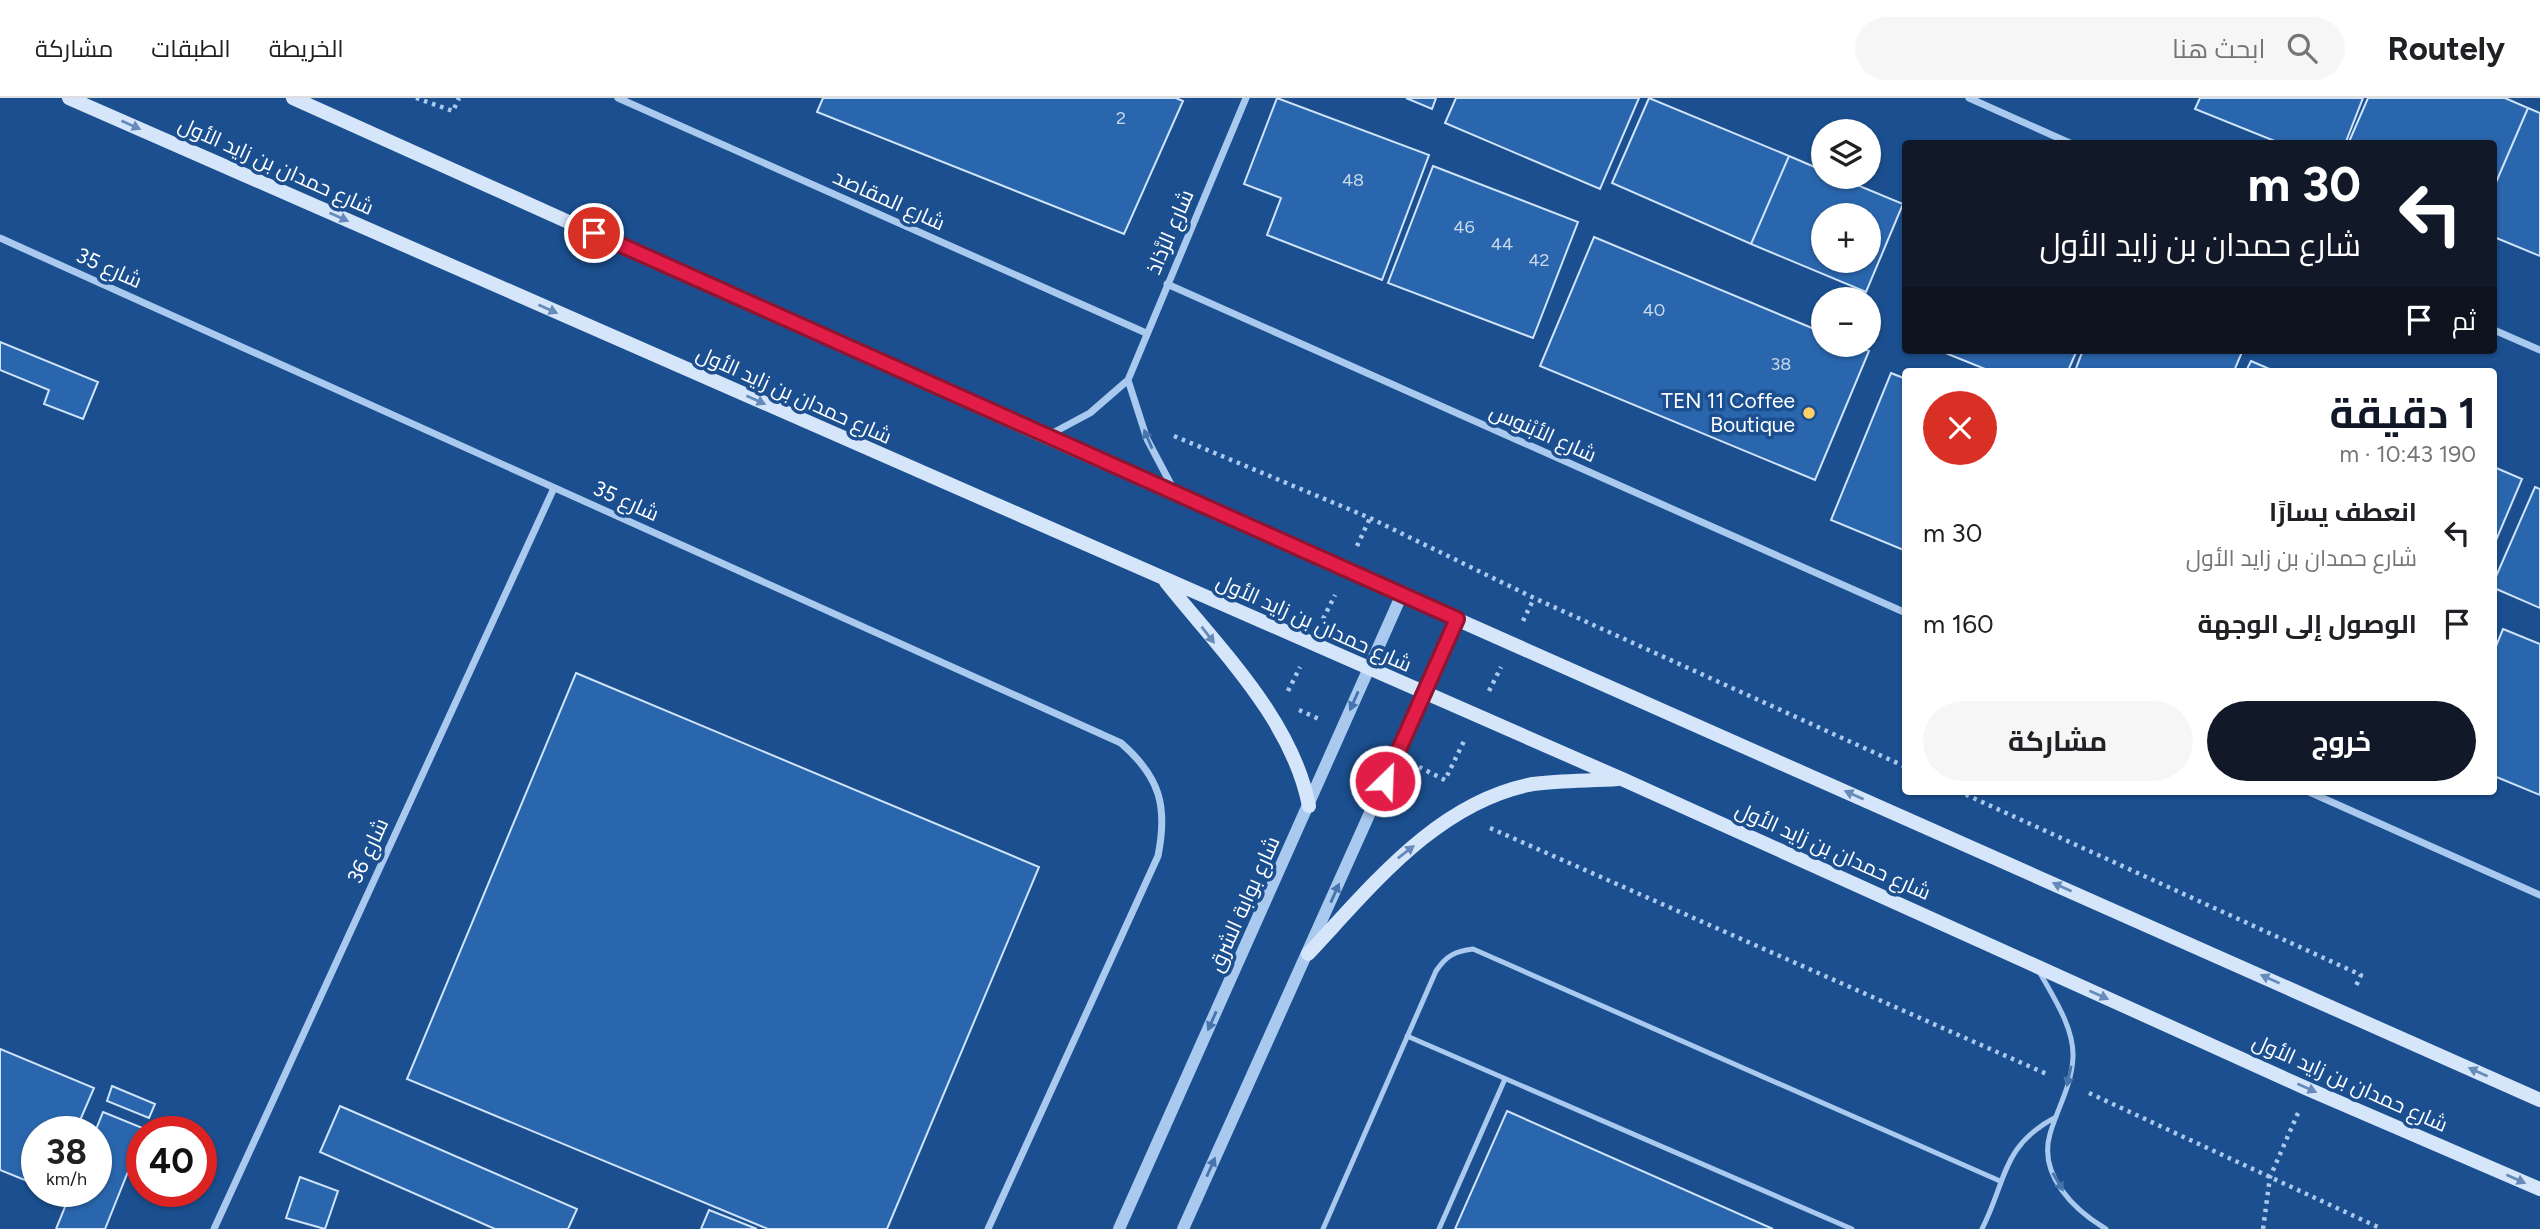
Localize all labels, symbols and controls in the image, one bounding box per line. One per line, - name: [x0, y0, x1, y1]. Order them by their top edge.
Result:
- search box: [1855, 17, 2345, 80]
- icon: search: [2283, 29, 2321, 67]
- text: Routely: [2387, 29, 2505, 68]
- text: ابحث هنا: [2172, 33, 2265, 65]
- text: مشاركة: [35, 34, 113, 63]
- text: الطبقات: [151, 34, 231, 63]
- text: الخريطة: [269, 34, 344, 63]
- house number: 2: [1116, 107, 1126, 129]
- street label: شارع حمدان بن زايد الأول: [174, 111, 378, 222]
- one-way arrow: [121, 119, 141, 131]
- map controls: [1811, 119, 1881, 357]
- button: layers: [1811, 119, 1881, 189]
- text: 30 m: [2248, 154, 2361, 213]
- street label: شارع المقاصد: [829, 164, 949, 237]
- icon: left: [2385, 168, 2476, 259]
- house number: 48: [1342, 169, 1364, 191]
- street label: شارع الرَّذاذ: [1141, 186, 1200, 279]
- pin: [564, 203, 624, 263]
- button: +: [1811, 203, 1881, 273]
- one-way arrow: [329, 212, 350, 223]
- icon: arrive: [575, 214, 613, 252]
- house number: 46: [1453, 216, 1475, 238]
- text: شارع حمدان بن زايد الأول: [2039, 226, 2361, 264]
- house number: 44: [1491, 233, 1513, 255]
- street label: شارع 35: [72, 242, 146, 295]
- house number: 42: [1528, 249, 1550, 271]
- button: −: [1811, 287, 1881, 357]
- house number: 40: [1643, 299, 1665, 321]
- icon: arrive: [2400, 301, 2438, 339]
- one-way arrow: [537, 304, 558, 315]
- text: ثم: [2452, 305, 2476, 337]
- street label: شارع حمدان بن زايد الأول: [692, 340, 896, 451]
- house number: 38: [1771, 353, 1791, 375]
- place label: TEN 11 Coffee Boutique: [1661, 388, 1795, 437]
- text: 1 دقيقة: [2330, 388, 2476, 439]
- button: close: [1923, 391, 1997, 465]
- one-way arrow: [746, 394, 766, 406]
- street label: شارع الأبْنوس: [1485, 398, 1601, 469]
- marker: TEN 11 Coffee Boutique: [1801, 405, 1817, 421]
- one-way arrow: [1142, 428, 1153, 449]
- text: 190 m · 10:43: [2339, 440, 2476, 468]
- street label: شارع 35: [589, 475, 663, 528]
- text: انعطف يسارًا: [2269, 496, 2417, 528]
- icon: left: [2438, 514, 2476, 552]
- text: 30 m: [1923, 517, 1982, 549]
- text: شارع حمدان بن زايد الأول: [2186, 544, 2417, 572]
- street label: شارع حمدان بن زايد الأول: [1212, 568, 1416, 679]
- icon: arrive: [2438, 605, 2476, 643]
- text: 160 m: [1923, 608, 1994, 640]
- text: الوصول إلى الوجهة: [2197, 608, 2417, 640]
- one-way arrow: [1200, 625, 1215, 643]
- one-way arrow: [1348, 691, 1359, 712]
- button: مشاركة: [1923, 701, 2193, 781]
- button: خروج: [2207, 701, 2476, 781]
- position arrow: [1348, 744, 1422, 818]
- one-way arrow: [1844, 789, 1864, 801]
- street label: شارع حمدان بن زايد الأول: [1731, 796, 1935, 907]
- street label: شارع 36: [342, 814, 395, 888]
- street label: شارع بوابة الشرق: [1202, 832, 1286, 976]
- one-way arrow: [1397, 846, 1415, 860]
- one-way arrow: [2052, 881, 2072, 893]
- one-way arrow: [1330, 882, 1341, 903]
- one-way arrow: [2260, 973, 2280, 985]
- one-way arrow: [2089, 990, 2110, 1001]
- one-way arrow: [1206, 1011, 1218, 1031]
- street label: شارع حمدان بن زايد الأول: [2248, 1028, 2452, 1139]
- one-way arrow: [2064, 1065, 2075, 1087]
- one-way arrow: [2467, 1066, 2488, 1077]
- one-way arrow: [2297, 1082, 2317, 1094]
- speed limit sign: 40: [126, 1116, 217, 1207]
- text: 38: [46, 1131, 87, 1173]
- one-way arrow: [1205, 1157, 1217, 1177]
- text: km/h: [46, 1168, 87, 1190]
- one-way arrow: [2051, 1172, 2064, 1191]
- one-way arrow: [2505, 1174, 2526, 1185]

